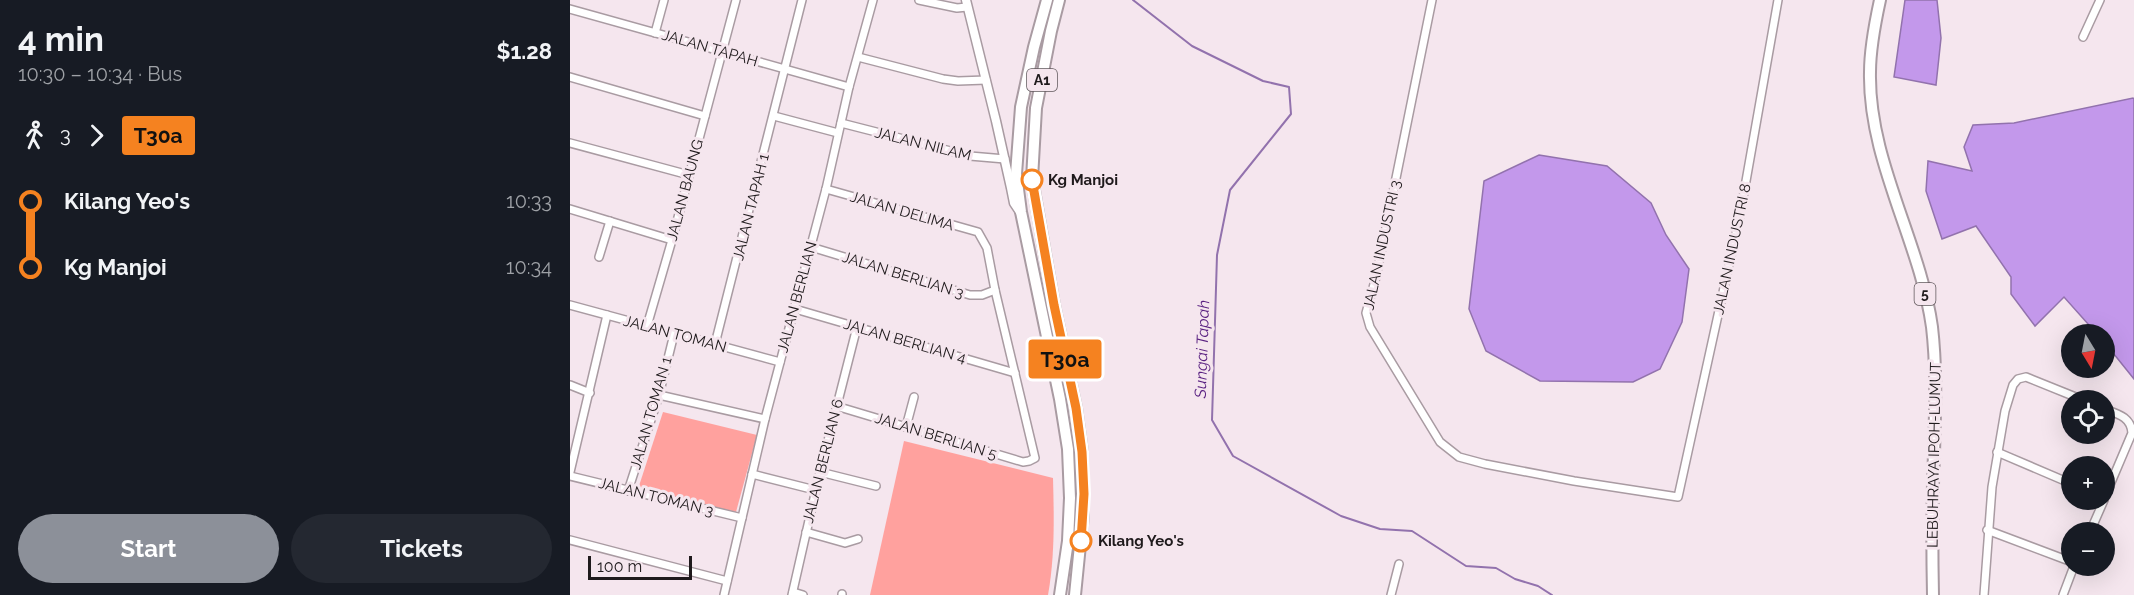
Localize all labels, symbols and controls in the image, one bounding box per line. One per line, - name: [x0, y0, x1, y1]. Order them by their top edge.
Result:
- text: 4 min: [18, 20, 104, 59]
- street label: JALAN TAPAH: [660, 26, 760, 70]
- text: $1.28: [497, 38, 552, 64]
- text: 10:30 – 10:34 · Bus: [18, 62, 182, 86]
- road number: A1: [1027, 69, 1057, 91]
- icon: walk: [18, 119, 51, 152]
- icon: forward: [80, 119, 113, 152]
- text: 3: [60, 123, 71, 147]
- text: T30a: [134, 123, 183, 148]
- street label: JALAN NILAM: [873, 123, 973, 165]
- street label: JALAN BAUNG: [663, 137, 707, 243]
- street label: JALAN TAPAH 1: [729, 151, 773, 262]
- marker: Kg Manjoi: [1021, 169, 1043, 191]
- place label: Kg Manjoi: [1048, 171, 1118, 189]
- street label: JALAN INDUSTRI 3: [1359, 178, 1405, 312]
- street label: JALAN INDUSTRI 8: [1709, 182, 1755, 316]
- text: Kilang Yeo's: [64, 188, 190, 214]
- street label: JALAN DELIMA: [848, 188, 956, 234]
- text: 10:33: [506, 189, 552, 213]
- street label: JALAN BERLIAN: [773, 239, 821, 355]
- street label: JALAN BERLIAN 3: [840, 248, 966, 302]
- text: Kg Manjoi: [64, 254, 167, 280]
- text: 10:34: [506, 255, 552, 279]
- road number: 5: [1914, 283, 1936, 305]
- water label: Sungai Tapah: [1191, 299, 1213, 400]
- street label: JALAN TOMAN: [622, 312, 728, 356]
- street label: JALAN BERLIAN 4: [842, 315, 968, 367]
- north arrow: [2061, 324, 2115, 378]
- map controls: [2061, 324, 2115, 576]
- line badge: T30a: [1023, 340, 1107, 378]
- text: T30a: [1041, 347, 1090, 372]
- street label: JALAN TOMAN 1: [626, 354, 676, 471]
- street label: LEBUHRAYA IPOH-LUMUT: [1923, 362, 1945, 548]
- button: locate: [2061, 390, 2115, 444]
- street label: JALAN BERLIAN 6: [799, 397, 847, 525]
- street label: JALAN BERLIAN 5: [873, 409, 999, 463]
- button: +: [2061, 456, 2115, 510]
- street label: JALAN TOMAN 3: [597, 474, 715, 520]
- button: Start: [18, 514, 279, 583]
- button: Tickets: [291, 514, 552, 583]
- button: −: [2061, 522, 2115, 576]
- marker: Kilang Yeo's: [1070, 530, 1092, 552]
- place label: Kilang Yeo's: [1098, 532, 1184, 550]
- scale bar: [588, 553, 692, 580]
- text: 100 m: [597, 557, 642, 576]

